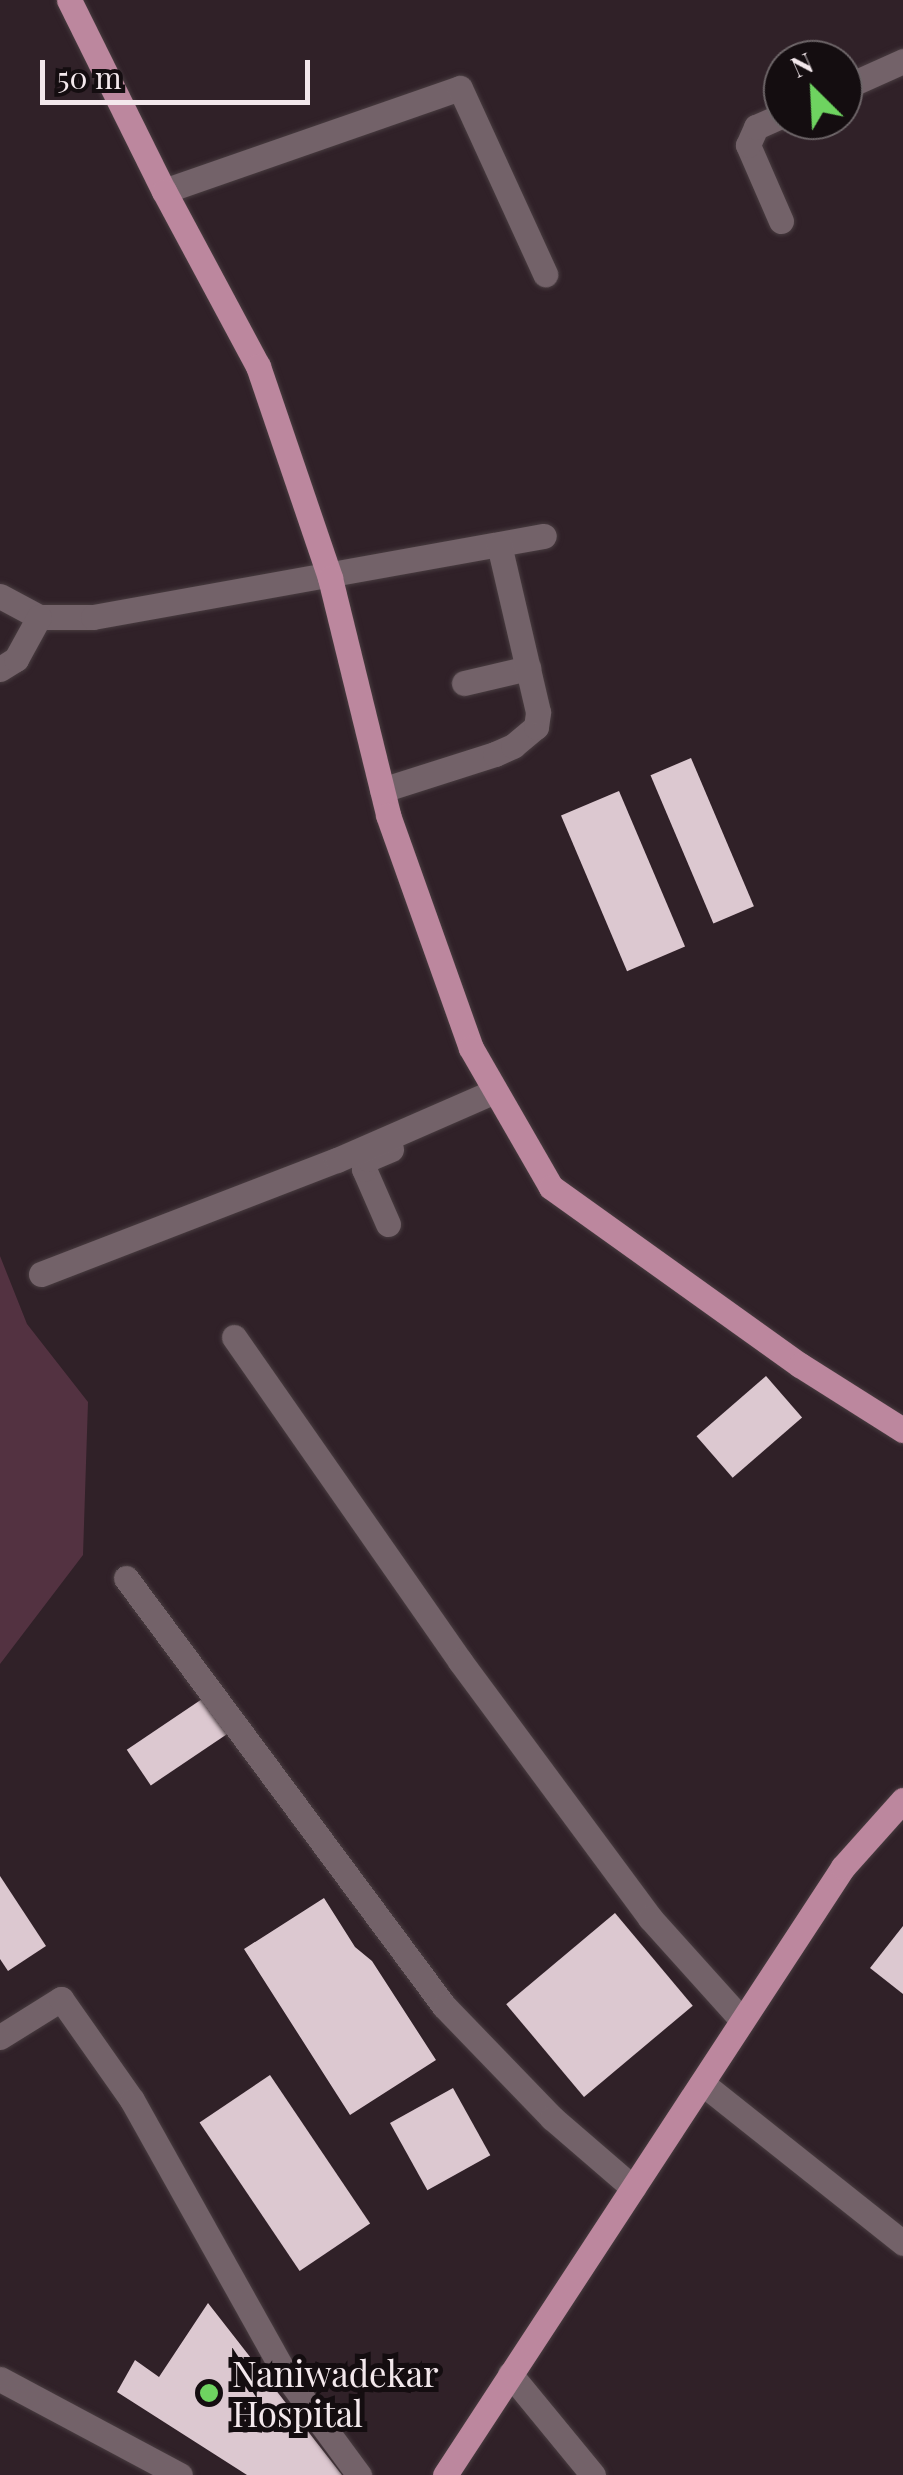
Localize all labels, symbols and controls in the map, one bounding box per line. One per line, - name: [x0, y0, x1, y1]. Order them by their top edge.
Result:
- scale bar: [45, 40, 315, 102]
- north arrow: [763, 40, 863, 140]
- text: N: [785, 43, 818, 85]
- text: 50 m: [57, 57, 122, 97]
- place label: Naniwadekar Hospital: [232, 2352, 439, 2434]
- marker: Naniwadekar Hospital: [196, 2380, 222, 2406]

